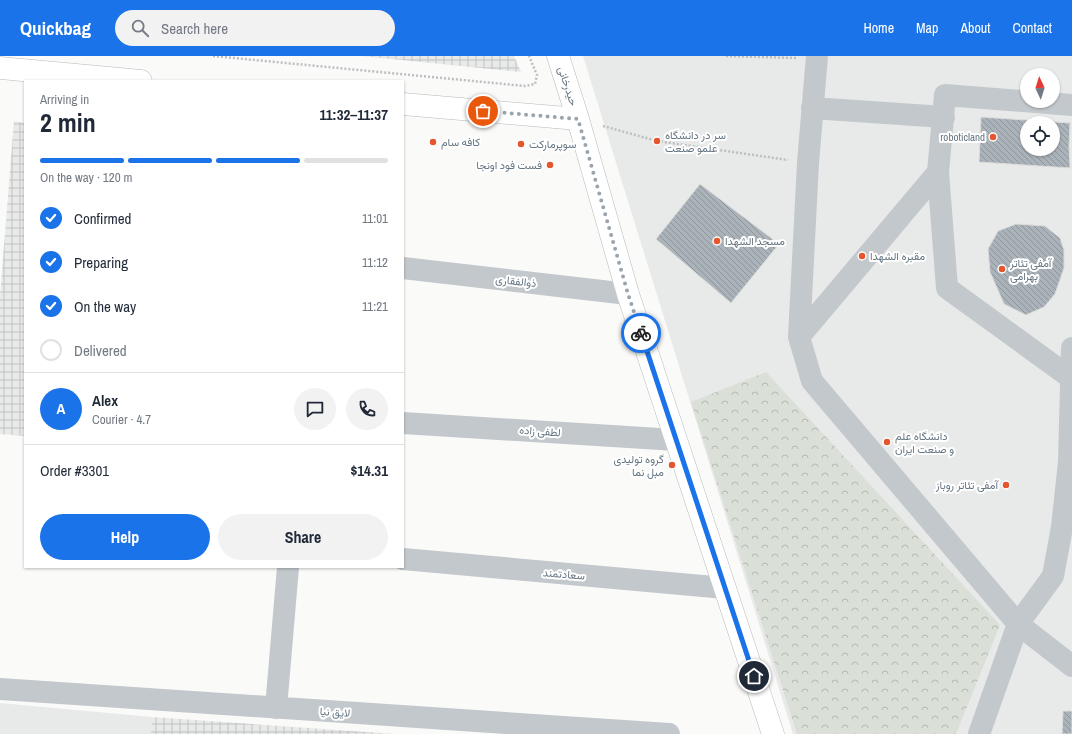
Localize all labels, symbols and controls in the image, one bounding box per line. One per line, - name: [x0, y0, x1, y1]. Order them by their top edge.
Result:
- search box: [115, 10, 395, 46]
- text: Quickbag: [20, 15, 91, 41]
- icon: search: [129, 17, 151, 39]
- text: Search here: [161, 18, 228, 39]
- text: Home: [863, 19, 894, 37]
- text: Map: [916, 19, 938, 37]
- text: About: [960, 19, 990, 37]
- text: Contact: [1012, 19, 1052, 37]
- street label: حیدرخانی: [555, 65, 581, 107]
- north arrow: [1020, 68, 1060, 108]
- map controls: [1020, 68, 1060, 156]
- text: Arriving in: [40, 91, 89, 108]
- pin: [466, 94, 500, 128]
- icon: bag: [472, 100, 494, 122]
- text: 11:32–11:37: [320, 104, 388, 125]
- text: 2 min: [40, 105, 96, 140]
- button: locate: [1020, 116, 1060, 156]
- place label: سر در دانشگاه علمو صنعت: [665, 128, 726, 155]
- place label: roboticland: [940, 130, 985, 144]
- marker: roboticland: [988, 132, 998, 142]
- place label: کافه سام: [441, 135, 480, 150]
- marker: سر در دانشگاه علمو صنعت: [652, 136, 662, 146]
- marker: کافه سام: [428, 137, 438, 147]
- place label: سوپرمارکت: [529, 137, 577, 152]
- marker: سوپرمارکت: [516, 139, 526, 149]
- place label: فست فود اونجا: [476, 158, 542, 172]
- marker: فست فود اونجا: [545, 160, 555, 170]
- text: On the way · 120 m: [40, 169, 132, 186]
- icon: check: [40, 207, 62, 229]
- text: Confirmed: [74, 208, 131, 229]
- text: 11:01: [362, 210, 388, 227]
- place label: مسجد الشهدا: [725, 234, 785, 248]
- marker: مسجد الشهدا: [712, 236, 722, 246]
- place label: مقبره الشهدا: [870, 249, 925, 263]
- icon: check: [40, 251, 62, 273]
- marker: مقبره الشهدا: [857, 251, 867, 261]
- text: Preparing: [74, 252, 128, 273]
- text: 11:12: [362, 254, 388, 271]
- place label: آمفی تئاتر بهرامی: [1009, 256, 1053, 283]
- marker: آمفی تئاتر بهرامی: [997, 264, 1007, 274]
- street label: ذوالفقاری: [495, 272, 537, 290]
- icon: check: [40, 295, 62, 317]
- text: On the way: [74, 296, 136, 317]
- text: 11:21: [362, 298, 388, 315]
- courier: [621, 313, 661, 353]
- icon: bike: [630, 322, 652, 344]
- text: Delivered: [74, 340, 127, 361]
- button: chat: [294, 388, 336, 430]
- button: phone: [346, 388, 388, 430]
- text: Alex: [92, 390, 118, 411]
- text: A: [57, 398, 65, 419]
- text: Courier · 4.7: [92, 411, 151, 428]
- street label: لطفی زاده: [519, 423, 561, 439]
- place label: دانشگاه علم و صنعت ایران: [895, 429, 954, 456]
- marker: دانشگاه علم و صنعت ایران: [882, 437, 892, 447]
- place label: گروه تولیدی مبل نما: [613, 452, 664, 479]
- text: Order #3301: [40, 460, 109, 481]
- text: $14.31: [350, 460, 388, 481]
- marker: گروه تولیدی مبل نما: [667, 460, 677, 470]
- place label: آمفی تئاتر روباز: [935, 478, 999, 492]
- marker: آمفی تئاتر روباز: [1001, 480, 1011, 490]
- button: Help: [40, 514, 210, 560]
- button: Share: [218, 514, 388, 560]
- street label: سعادتمند: [542, 565, 586, 583]
- pin: [737, 659, 771, 693]
- icon: home: [743, 665, 765, 687]
- street label: لایق نیا: [319, 704, 351, 720]

